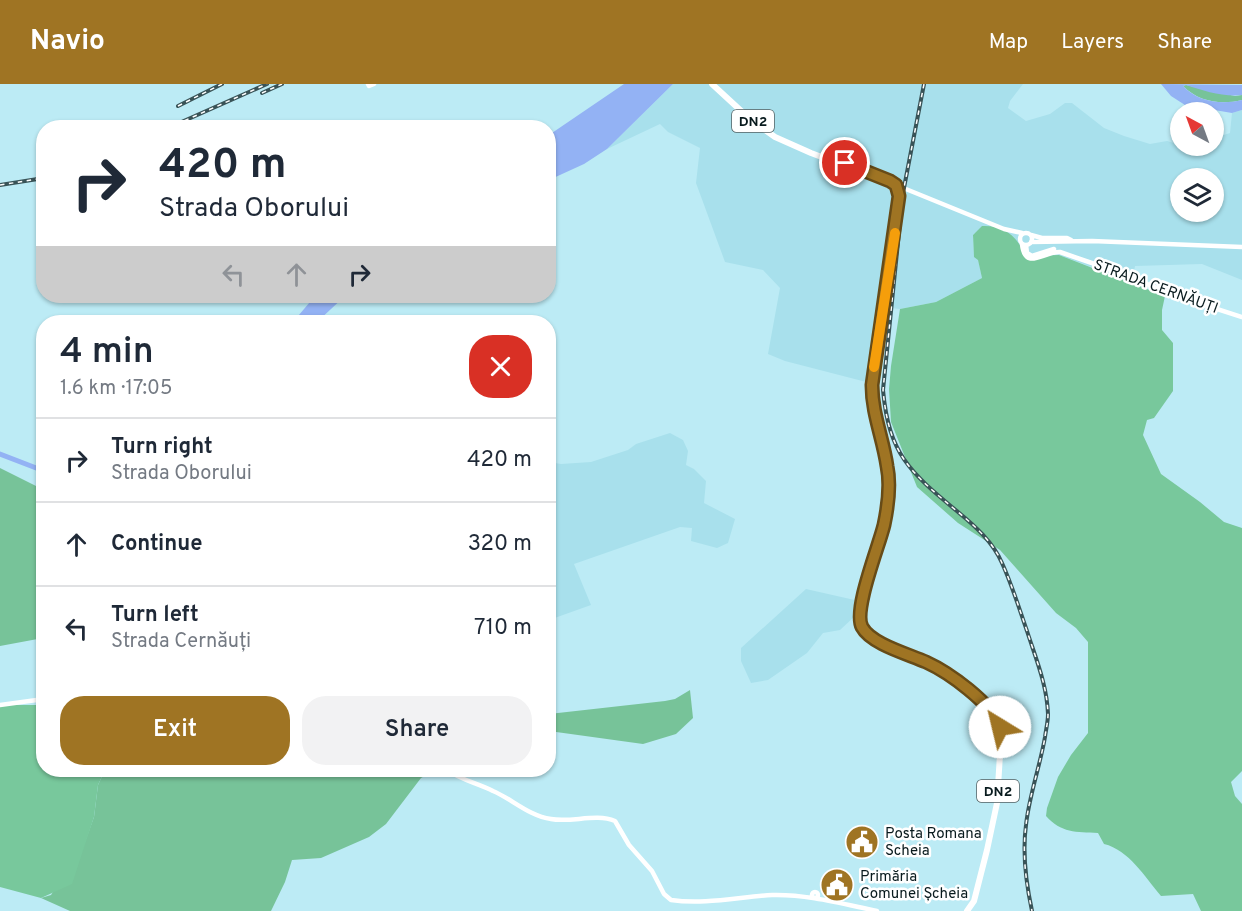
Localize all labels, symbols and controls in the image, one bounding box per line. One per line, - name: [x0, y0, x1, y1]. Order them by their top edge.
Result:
- text: Navio: [30, 24, 105, 60]
- text: Map: [989, 29, 1028, 56]
- text: Layers: [1061, 29, 1124, 56]
- text: Share: [1157, 29, 1212, 56]
- north arrow: [1170, 102, 1224, 156]
- map controls: [1170, 102, 1224, 222]
- road number: DN2: [732, 110, 774, 132]
- pin: [819, 137, 870, 188]
- text: 420 m: [159, 140, 287, 193]
- icon: right: [60, 144, 138, 222]
- icon: arrive: [828, 146, 861, 179]
- button: layers: [1170, 168, 1224, 222]
- text: Strada Oborului: [159, 192, 349, 226]
- street label: STRADA CERNĂUȚI: [1091, 254, 1221, 319]
- icon: left: [217, 258, 250, 291]
- icon: ahead: [280, 258, 313, 291]
- icon: right: [343, 258, 376, 291]
- text: 4 min: [60, 330, 154, 376]
- button: close: [469, 335, 532, 398]
- text: 1.6 km · 17:05: [60, 376, 172, 402]
- text: Turn right: [111, 434, 213, 461]
- icon: right: [60, 444, 93, 477]
- text: 420 m: [467, 447, 532, 474]
- text: Strada Oborului: [111, 461, 252, 487]
- icon: ahead: [60, 528, 93, 561]
- text: Continue: [111, 531, 202, 558]
- text: 320 m: [468, 531, 532, 558]
- text: Turn left: [111, 602, 199, 629]
- icon: left: [60, 612, 93, 645]
- text: 710 m: [474, 615, 532, 642]
- text: Strada Cernăuți: [111, 629, 251, 655]
- position arrow: [968, 695, 1032, 759]
- button: Exit: [60, 696, 290, 765]
- button: Share: [302, 696, 532, 765]
- road number: DN2: [977, 780, 1019, 802]
- public building icon: Posta Romana Scheia: [844, 824, 880, 860]
- place label: Posta Romana Scheia: [885, 825, 982, 861]
- public building icon: Primăria Comunei Șcheia: [819, 867, 855, 903]
- place label: Primăria Comunei Șcheia: [860, 868, 968, 904]

